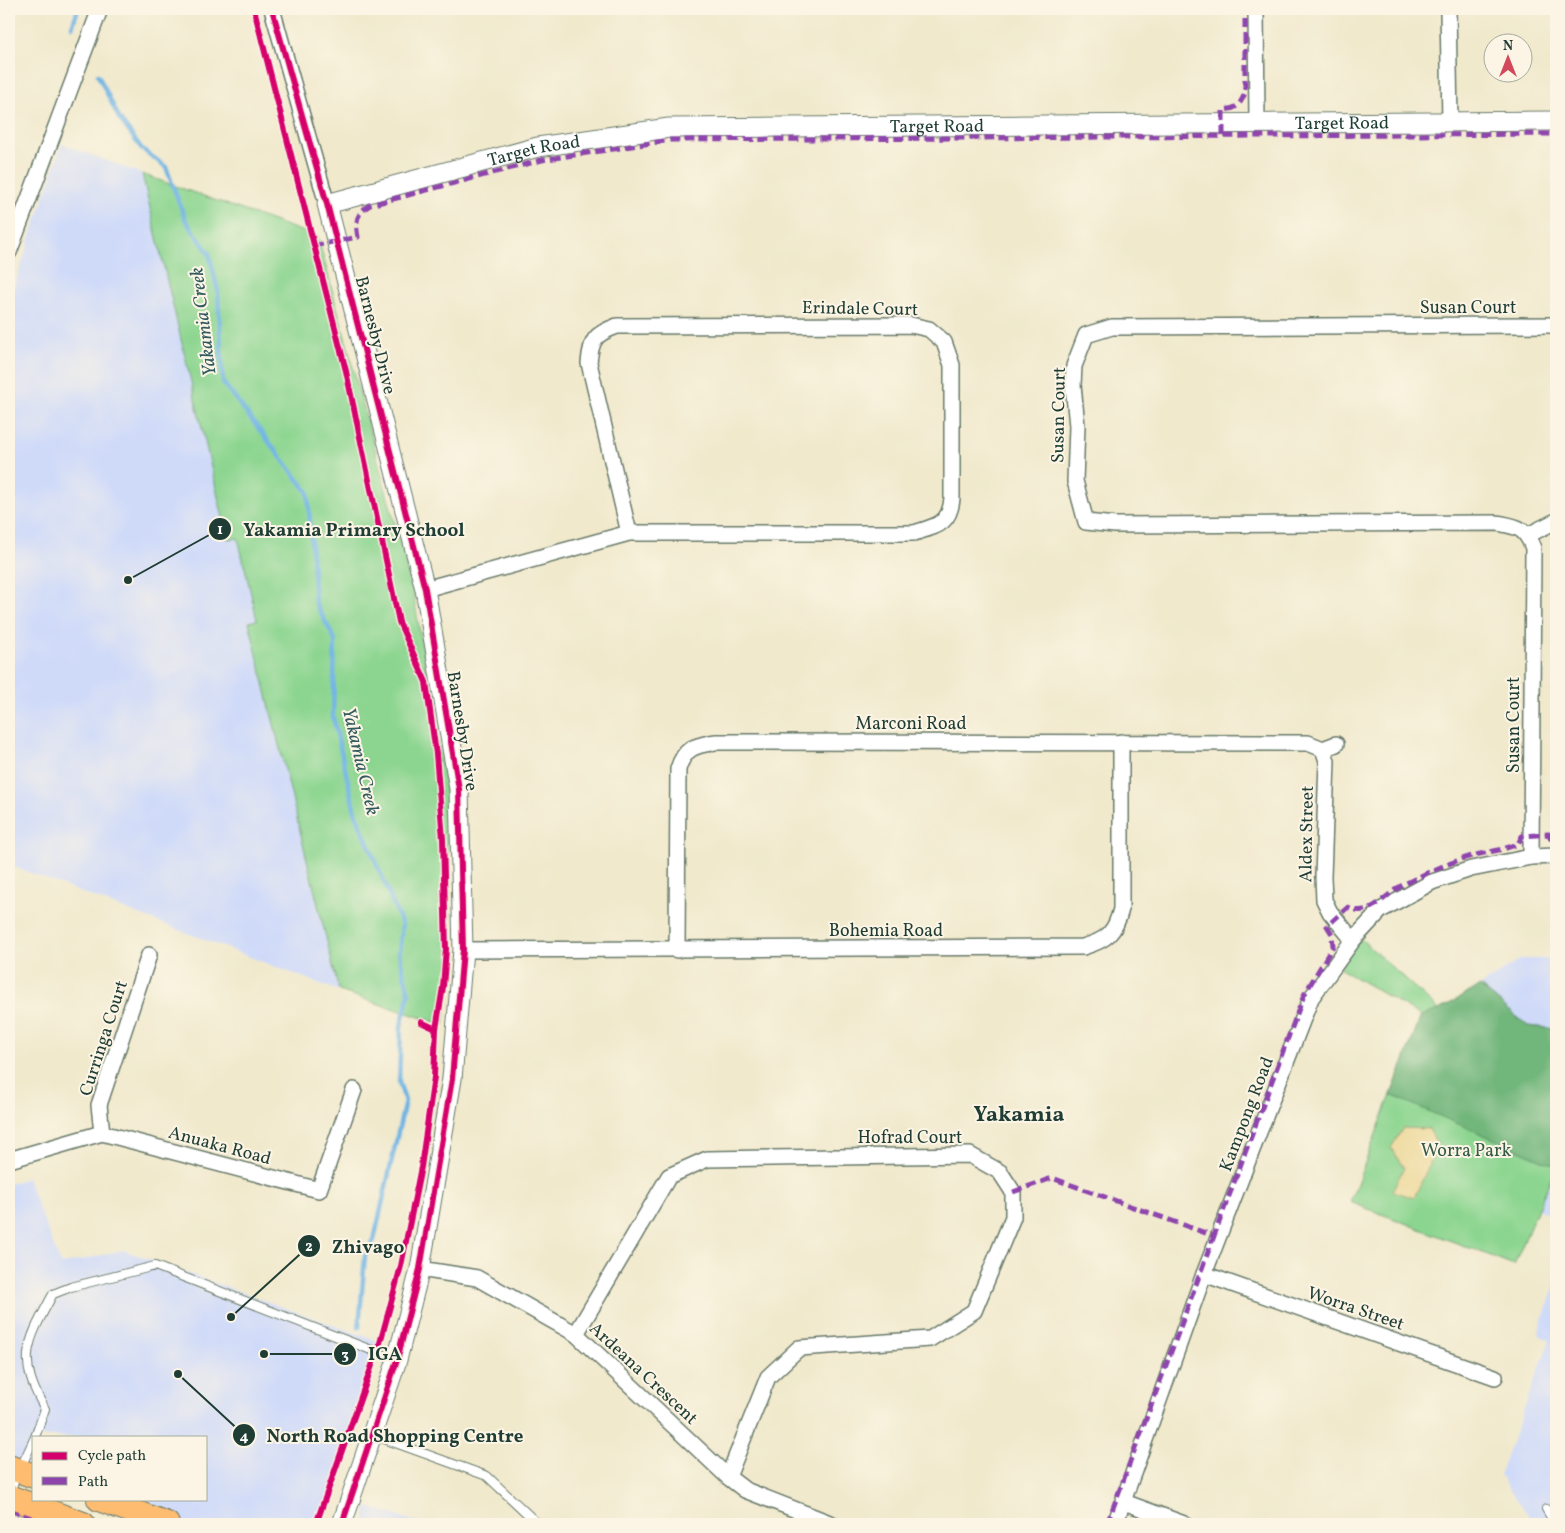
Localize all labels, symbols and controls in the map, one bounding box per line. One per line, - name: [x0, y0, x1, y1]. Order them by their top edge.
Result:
- north arrow: [1482, 32, 1532, 82]
- text: N: [1503, 37, 1513, 56]
- street label: Target Road: [1295, 111, 1389, 137]
- street label: Target Road: [890, 115, 984, 140]
- street label: Target Road: [485, 130, 582, 174]
- water label: Yakamia Creek: [184, 266, 224, 378]
- street label: Barnesby Drive: [348, 274, 401, 397]
- street label: Erindale Court: [802, 296, 918, 323]
- street label: Susan Court: [1420, 296, 1516, 321]
- street label: Susan Court: [1046, 367, 1073, 463]
- callout: Yakamia Primary School: [208, 512, 475, 546]
- text: Yakamia Primary School: [243, 518, 465, 544]
- text: 1: [217, 520, 223, 541]
- street label: Barnesby Drive: [440, 669, 483, 793]
- street label: Susan Court: [1502, 677, 1527, 773]
- water label: Yakamia Creek: [335, 705, 385, 818]
- street label: Marconi Road: [855, 712, 967, 737]
- street label: Aldex Street: [1294, 785, 1321, 883]
- street label: Bohemia Road: [829, 919, 943, 944]
- street label: Curringa Court: [74, 977, 135, 1100]
- street label: Kampong Road: [1214, 1053, 1281, 1176]
- district label: Yakamia: [974, 1100, 1064, 1131]
- street label: Anuaka Road: [165, 1121, 274, 1172]
- street label: Hofrad Court: [858, 1126, 962, 1151]
- park label: Worra Park: [1421, 1139, 1511, 1164]
- callout: Zhivago: [296, 1229, 414, 1263]
- text: Zhivago: [332, 1235, 404, 1261]
- text: 2: [305, 1237, 313, 1258]
- street label: Worra Street: [1304, 1281, 1407, 1338]
- street label: Ardeana Crescent: [583, 1317, 703, 1431]
- callout: IGA: [333, 1337, 412, 1371]
- text: IGA: [368, 1342, 403, 1368]
- text: 3: [341, 1345, 349, 1366]
- callout: North Road Shopping Centre: [231, 1418, 534, 1452]
- text: North Road Shopping Centre: [266, 1424, 524, 1450]
- text: 4: [239, 1427, 249, 1448]
- legend: [32, 1436, 208, 1500]
- text: Cycle path: [78, 1446, 146, 1467]
- text: Path: [78, 1472, 108, 1493]

